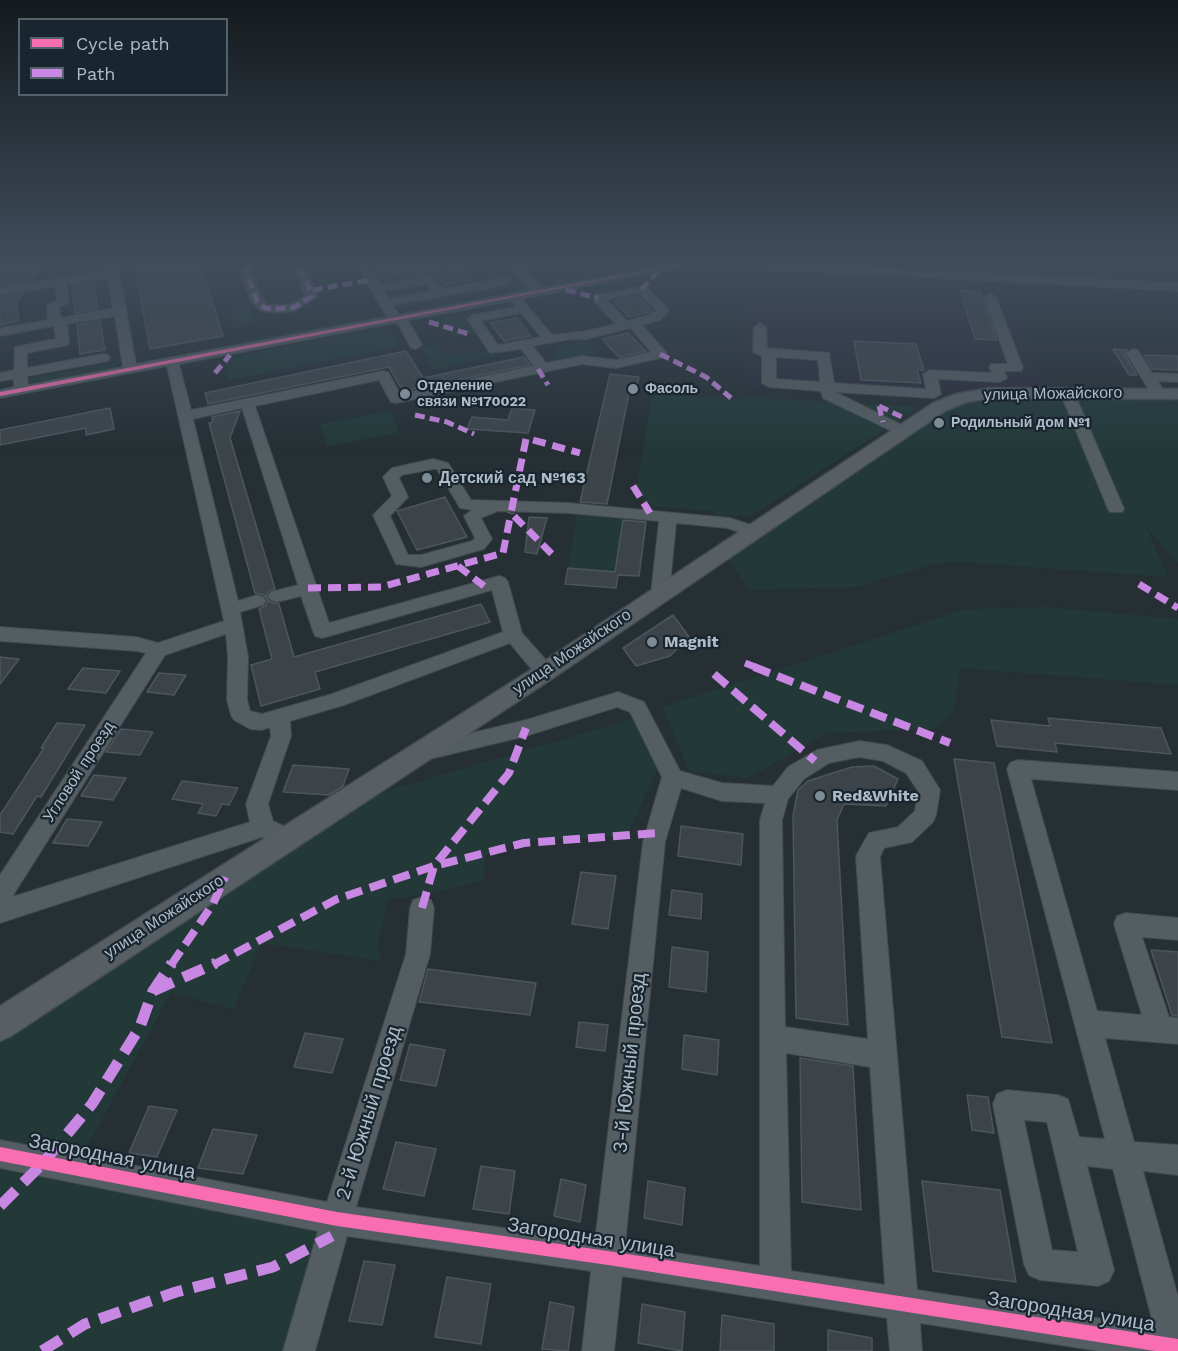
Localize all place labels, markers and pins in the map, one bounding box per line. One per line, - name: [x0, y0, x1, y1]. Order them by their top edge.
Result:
- place label: Отделение связи №170022: [417, 378, 526, 410]
- place label: Фасоль: [645, 381, 698, 397]
- marker: Фасоль: [626, 382, 640, 396]
- marker: Отделение связи №170022: [398, 387, 412, 401]
- place label: Родильный дом №1: [951, 415, 1090, 431]
- marker: Родильный дом №1: [932, 416, 946, 430]
- place label: Детский сад №163: [439, 468, 586, 488]
- marker: Детский сад №163: [420, 471, 434, 485]
- place label: Magnit: [664, 632, 718, 652]
- marker: Magnit: [645, 635, 659, 649]
- place label: Red&White: [832, 786, 919, 806]
- marker: Red&White: [813, 789, 827, 803]

